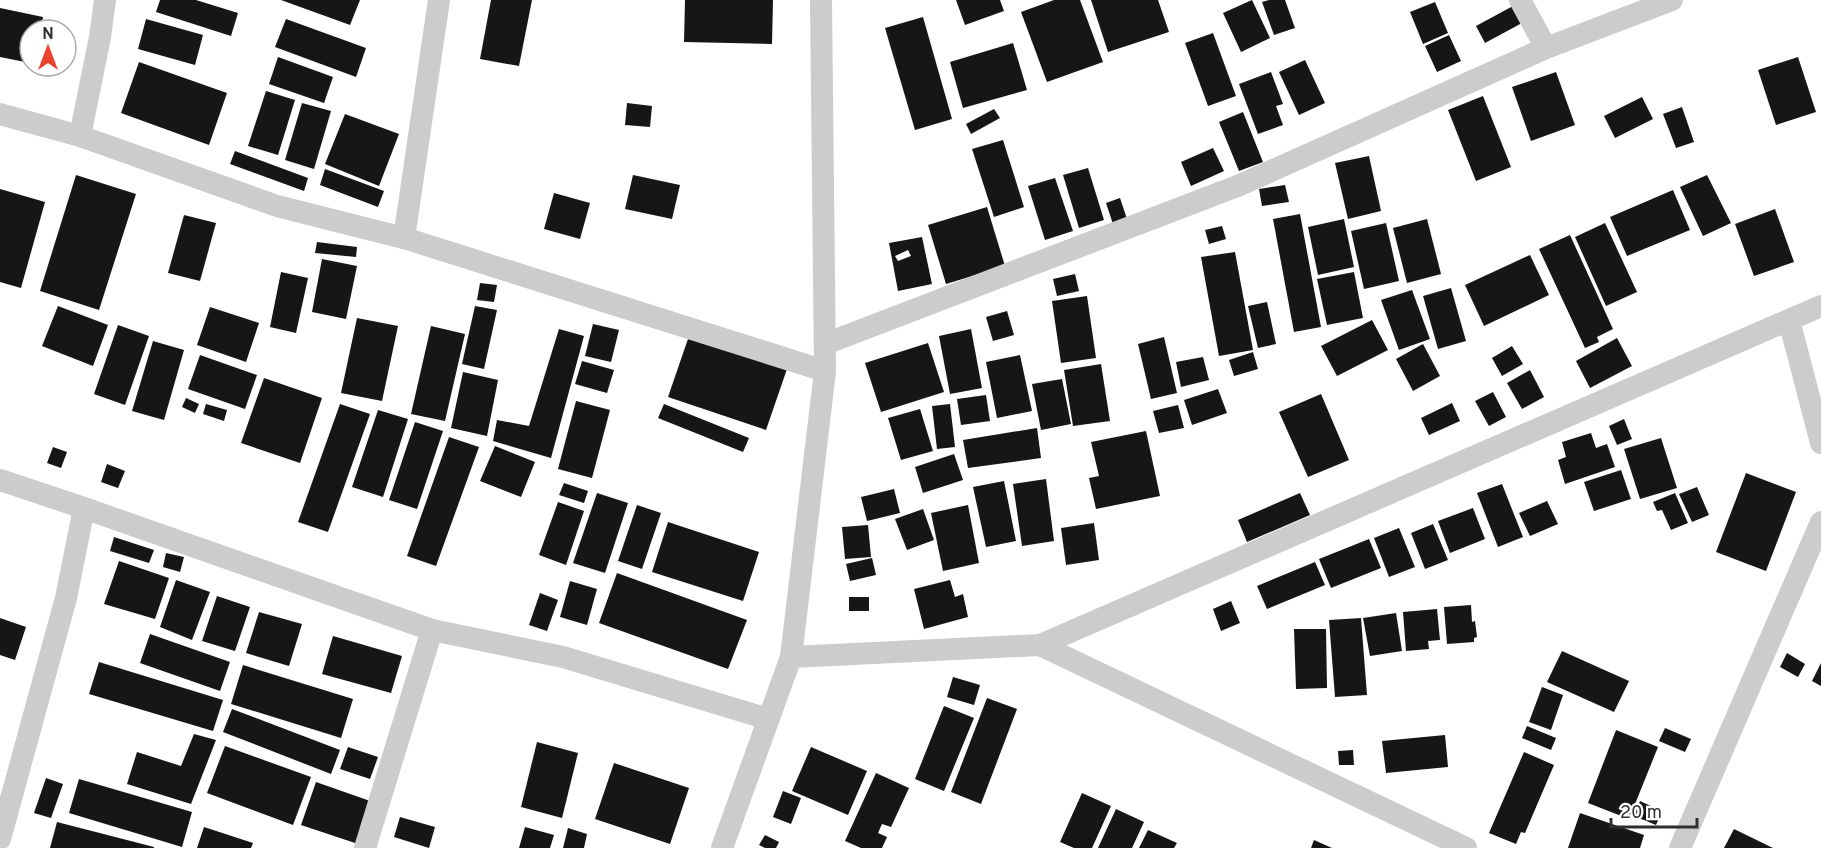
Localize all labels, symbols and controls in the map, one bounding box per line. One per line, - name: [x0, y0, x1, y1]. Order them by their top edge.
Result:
- north arrow: [18, 18, 78, 78]
- text: N: [42, 25, 54, 45]
- scale bar: [1611, 791, 1696, 829]
- text: 20 m: [1620, 802, 1662, 825]

